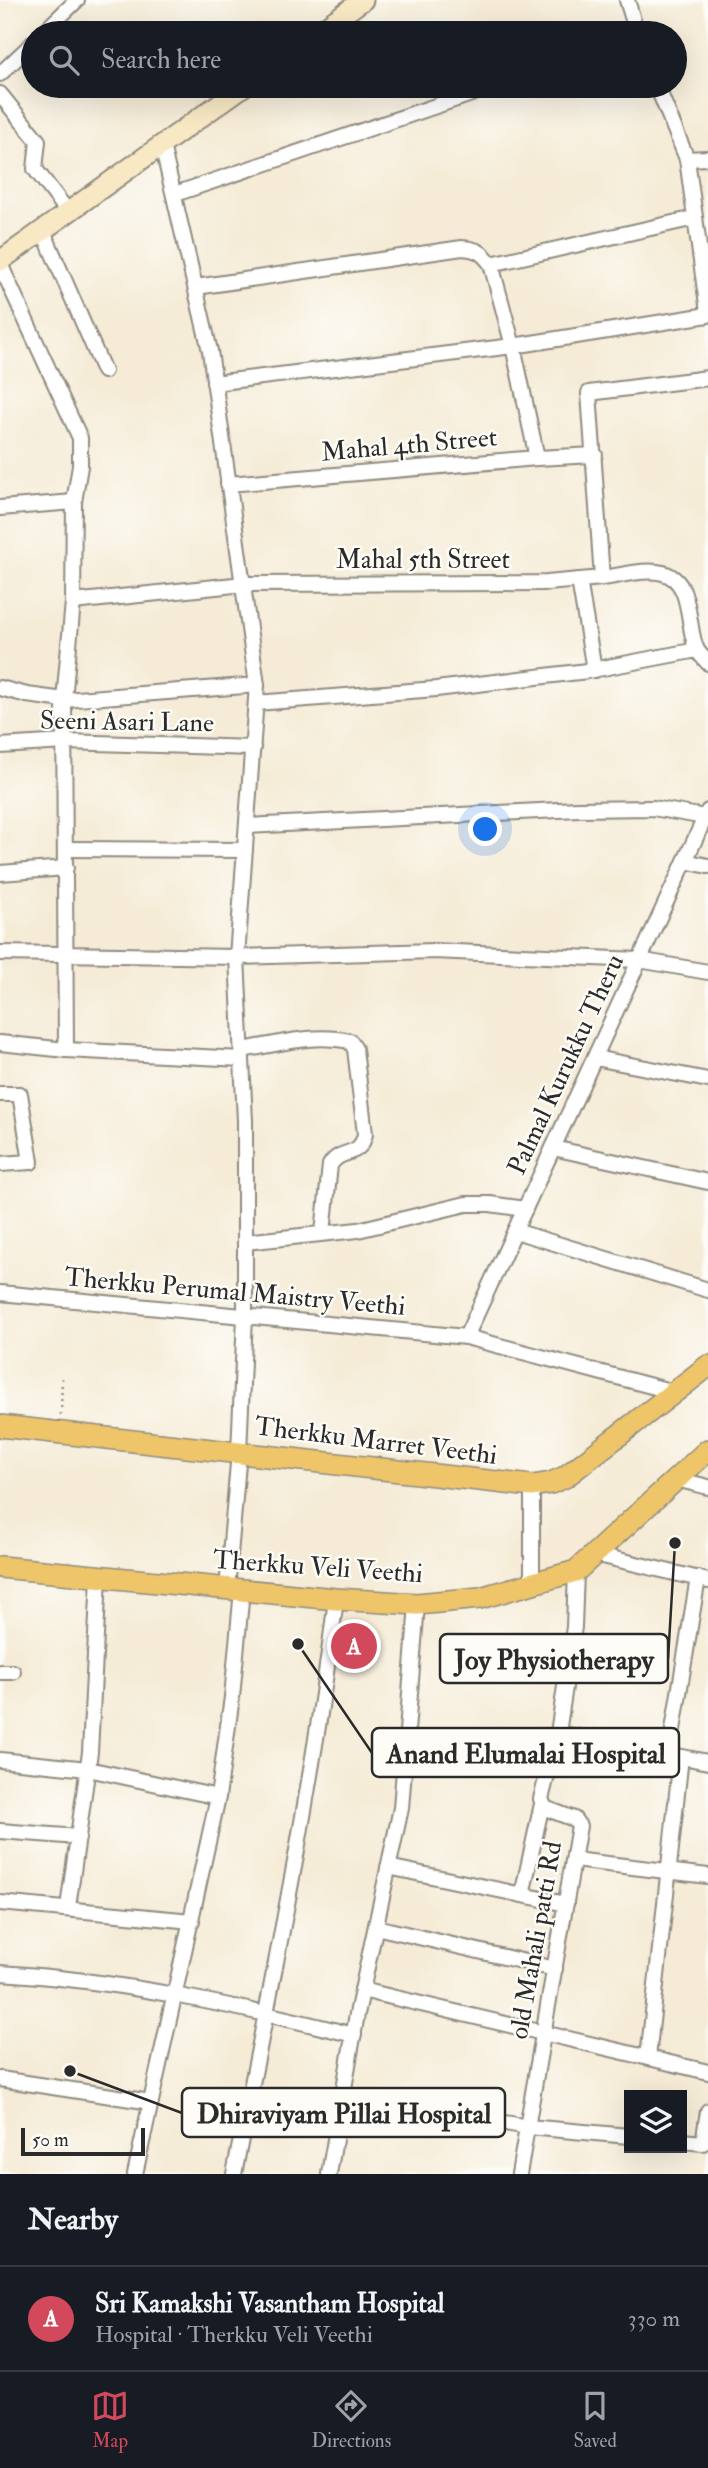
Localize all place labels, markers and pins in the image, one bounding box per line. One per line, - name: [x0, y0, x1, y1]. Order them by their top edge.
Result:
- pin: A: [331, 1620, 377, 1672]
- callout: Joy Physiotherapy: [440, 1634, 668, 1683]
- callout: Anand Elumalai Hospital: [372, 1728, 679, 1777]
- callout: Dhiraviyam Pillai Hospital: [182, 2088, 505, 2137]

